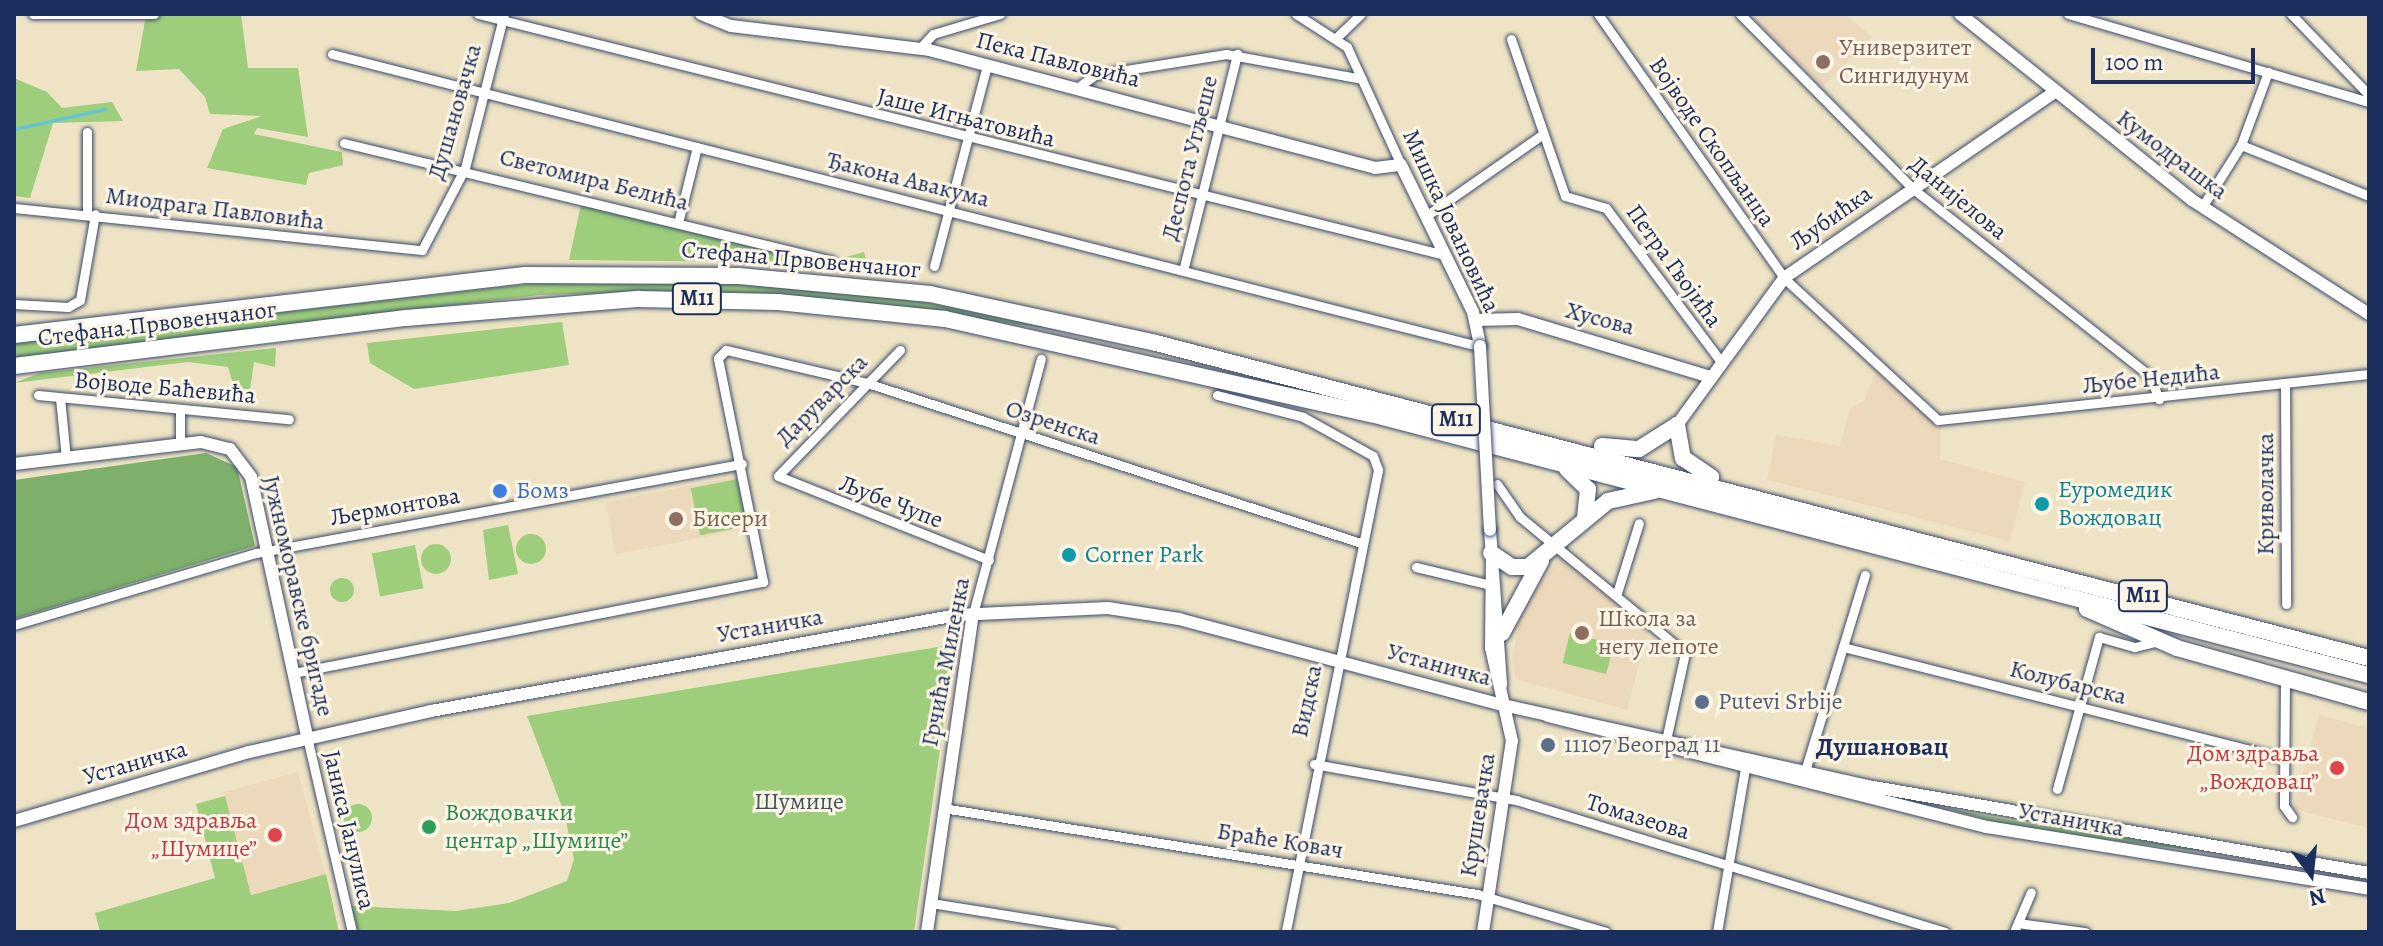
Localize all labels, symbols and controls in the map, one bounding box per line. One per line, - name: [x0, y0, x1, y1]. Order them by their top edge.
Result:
- street label: Пека Павловића: [973, 26, 1143, 94]
- scale bar: [2095, 32, 2259, 82]
- place label: Универзитет Сингидунум: [1839, 34, 1972, 90]
- street label: Душановачка: [422, 41, 488, 183]
- text: 100 m: [2105, 46, 2164, 78]
- street label: Војводе Скопљанца: [1643, 52, 1781, 232]
- marker: Универзитет Сингидунум: [1814, 53, 1832, 71]
- street label: Деспота Угљеше: [1156, 73, 1224, 243]
- street label: Јаше Игњатовића: [874, 82, 1058, 154]
- street label: Кумодрашка: [2111, 104, 2233, 206]
- street label: Мишка Јовановића: [1396, 125, 1506, 317]
- street label: Светомира Белића: [497, 143, 691, 217]
- street label: Ђакона Авакума: [824, 146, 992, 214]
- street label: Данијелова: [1903, 150, 2013, 246]
- street label: Љубићка: [1784, 179, 1878, 257]
- street label: Миодрага Павловића: [104, 181, 326, 237]
- street label: Петра Гвојића: [1620, 199, 1728, 333]
- street label: Стефана Првовенчаног: [680, 235, 922, 285]
- road number: M11: [671, 281, 723, 317]
- street label: Стефана Првовенчаног: [36, 295, 278, 353]
- street label: Хусова: [1562, 296, 1638, 342]
- street label: Даруварска: [770, 348, 874, 452]
- street label: Љубе Недића: [2081, 357, 2221, 401]
- street label: Војводе Баћевића: [73, 366, 257, 410]
- street label: Озренска: [1002, 394, 1104, 452]
- road number: M11: [1430, 402, 1482, 438]
- street label: Криволачка: [2252, 433, 2280, 555]
- street label: Љубе Чупе: [835, 469, 947, 535]
- street label: Јужноморавске бригаде: [256, 473, 340, 719]
- place label: Еуромедик Вождовац: [2058, 476, 2172, 532]
- place label: Бомз: [516, 477, 569, 505]
- street label: Љермонтова: [328, 481, 462, 533]
- marker: Бомз: [491, 482, 509, 500]
- marker: Еуромедик Вождовац: [2033, 495, 2051, 513]
- place label: Бисери: [692, 505, 768, 533]
- marker: Бисери: [667, 510, 685, 528]
- place label: Corner Park: [1085, 541, 1204, 569]
- marker: Corner Park: [1060, 546, 1078, 564]
- street label: Грчића Миленка: [915, 575, 977, 749]
- road number: M11: [2117, 578, 2169, 614]
- street label: Устаничка: [715, 603, 825, 649]
- place label: Школа за негу лепоте: [1598, 605, 1719, 661]
- marker: Школа за негу лепоте: [1573, 624, 1591, 642]
- street label: Устаничка: [1384, 637, 1494, 693]
- street label: Колубарска: [2007, 655, 2129, 711]
- street label: Видска: [1285, 662, 1329, 740]
- place label: Putevi Srbije: [1718, 688, 1842, 716]
- marker: Putevi Srbije: [1693, 693, 1711, 711]
- place label: 11107 Београд 11: [1564, 731, 1720, 759]
- district label: Душановац: [1816, 731, 1948, 763]
- street label: Устаничка: [80, 734, 190, 792]
- marker: 11107 Београд 11: [1539, 736, 1557, 754]
- place label: Дом здравља „Вождовац”: [2187, 740, 2319, 796]
- street label: Јаниса Јанулиса: [317, 748, 381, 912]
- street label: Крушевачка: [1454, 751, 1502, 879]
- marker: Дом здравља „Вождовац”: [2326, 757, 2348, 779]
- park label: Шумице: [754, 788, 844, 816]
- street label: Томазеова: [1583, 788, 1693, 846]
- street label: Устаничка: [2016, 797, 2126, 843]
- place label: Вождовачки центар „Шумице”: [445, 799, 629, 855]
- place label: Дом здравља „Шумице”: [125, 807, 257, 863]
- street label: Браће Ковач: [1215, 817, 1345, 865]
- marker: Вождовачки центар „Шумице”: [420, 818, 438, 836]
- marker: Дом здравља „Шумице”: [264, 824, 286, 846]
- north arrow: [2271, 834, 2351, 914]
- text: N: [2306, 881, 2329, 914]

